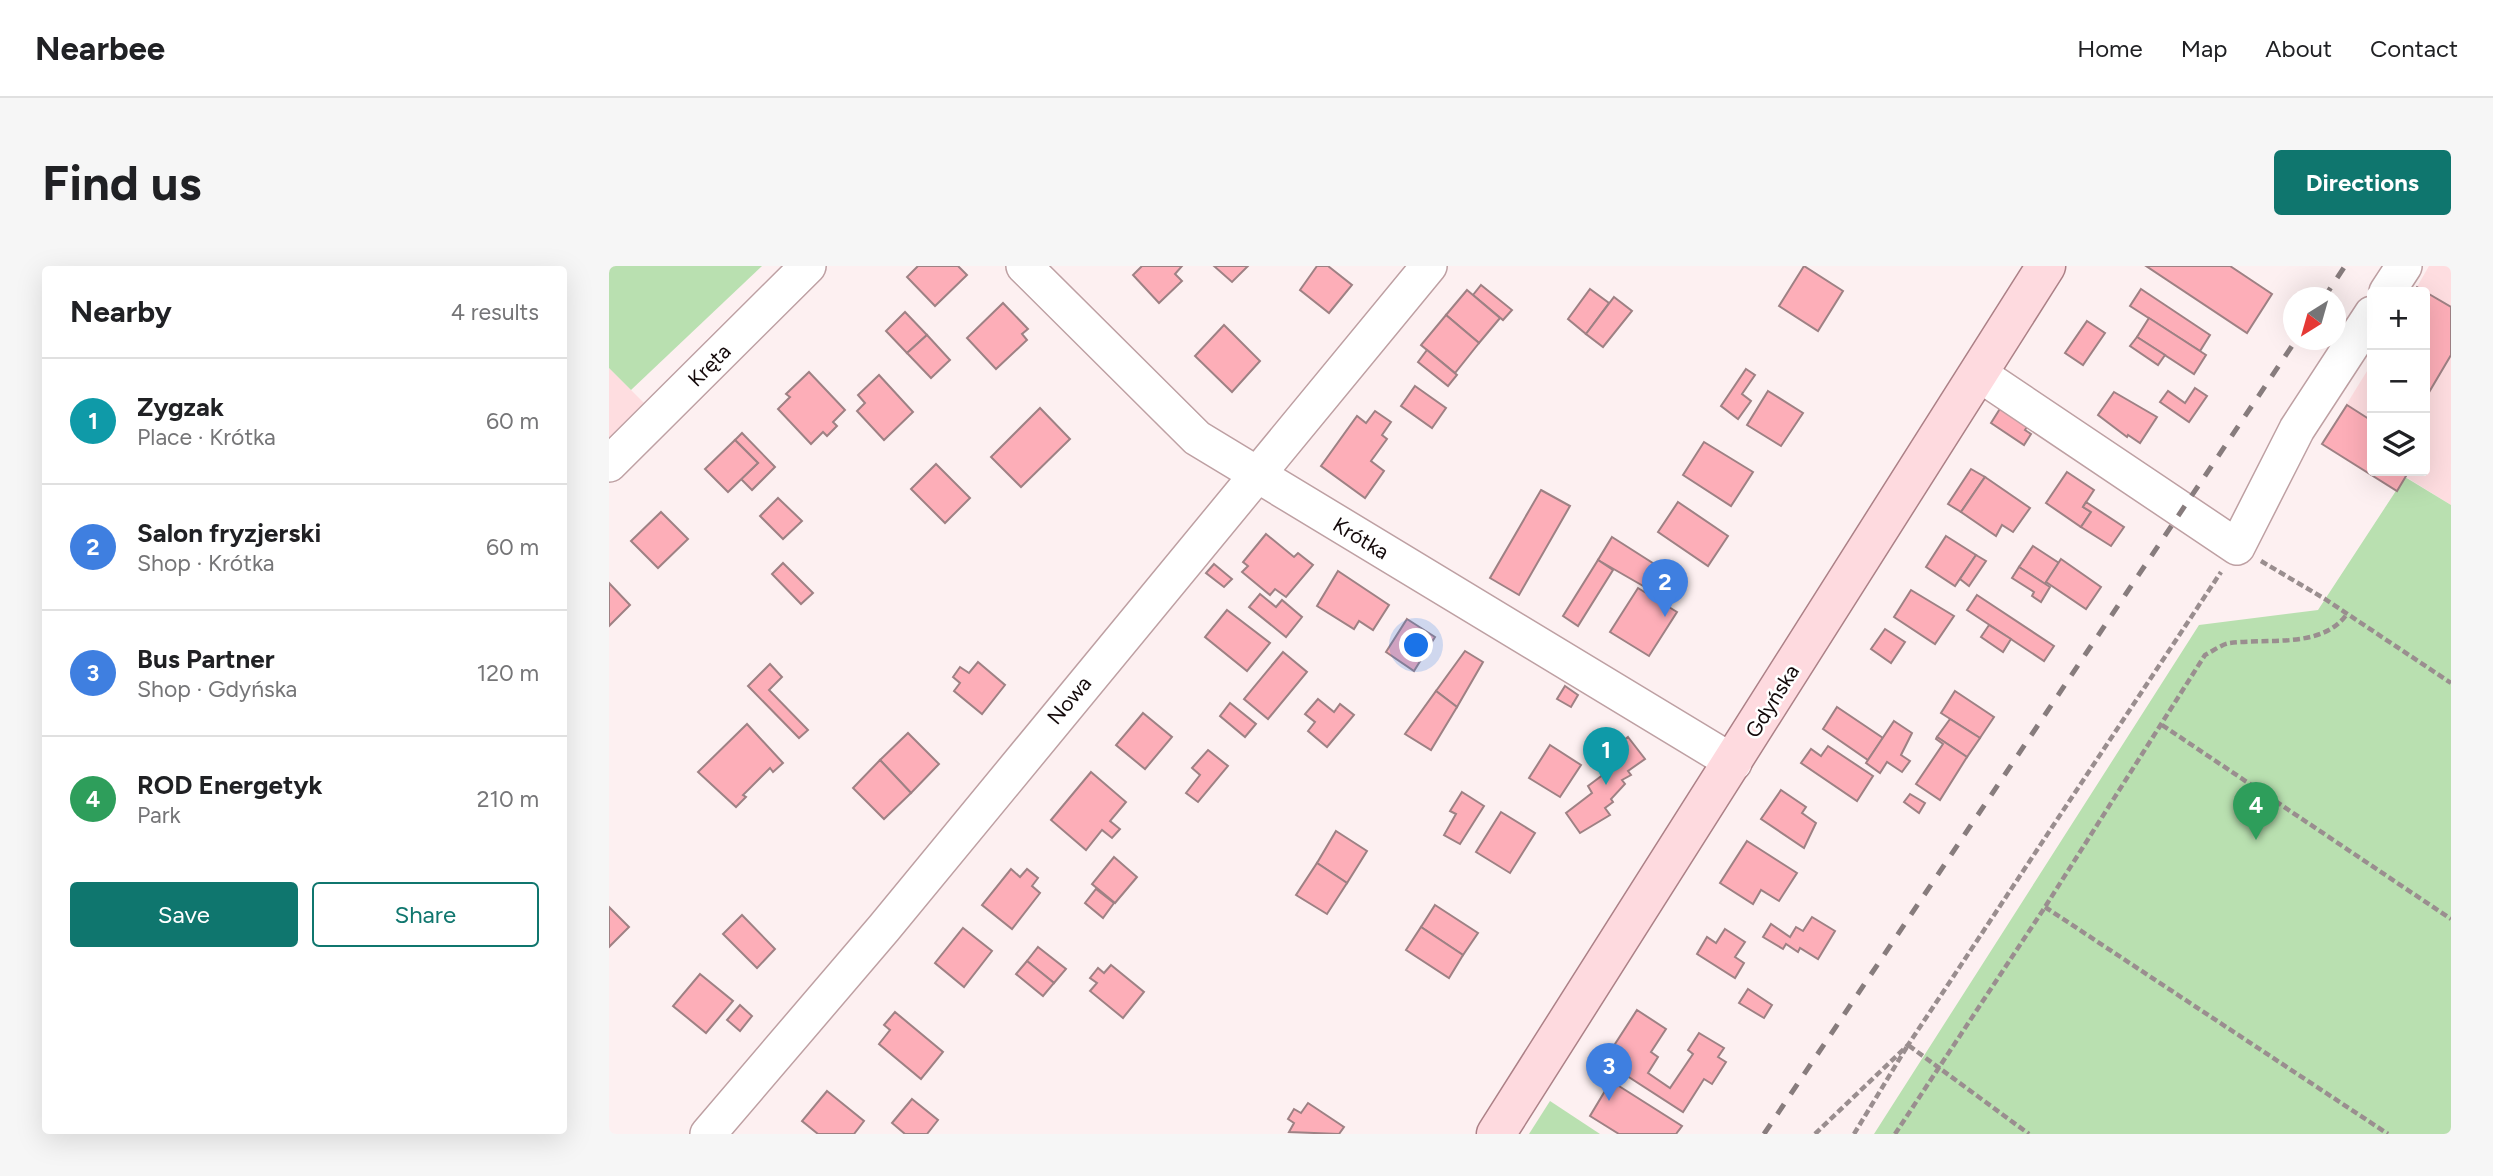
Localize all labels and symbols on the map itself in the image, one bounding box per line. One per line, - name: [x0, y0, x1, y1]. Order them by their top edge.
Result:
- north arrow: [2283, 287, 2346, 350]
- street label: Kręta: [683, 339, 735, 391]
- street label: Krótka: [1329, 512, 1393, 564]
- pin: 2: [1642, 559, 1688, 617]
- your location: [1399, 628, 1433, 662]
- street label: Gdyńska: [1740, 660, 1804, 742]
- street label: Nowa: [1042, 671, 1096, 729]
- pin: 1: [1583, 727, 1629, 785]
- pin: 4: [2233, 782, 2279, 840]
- pin: 3: [1586, 1043, 1632, 1101]

